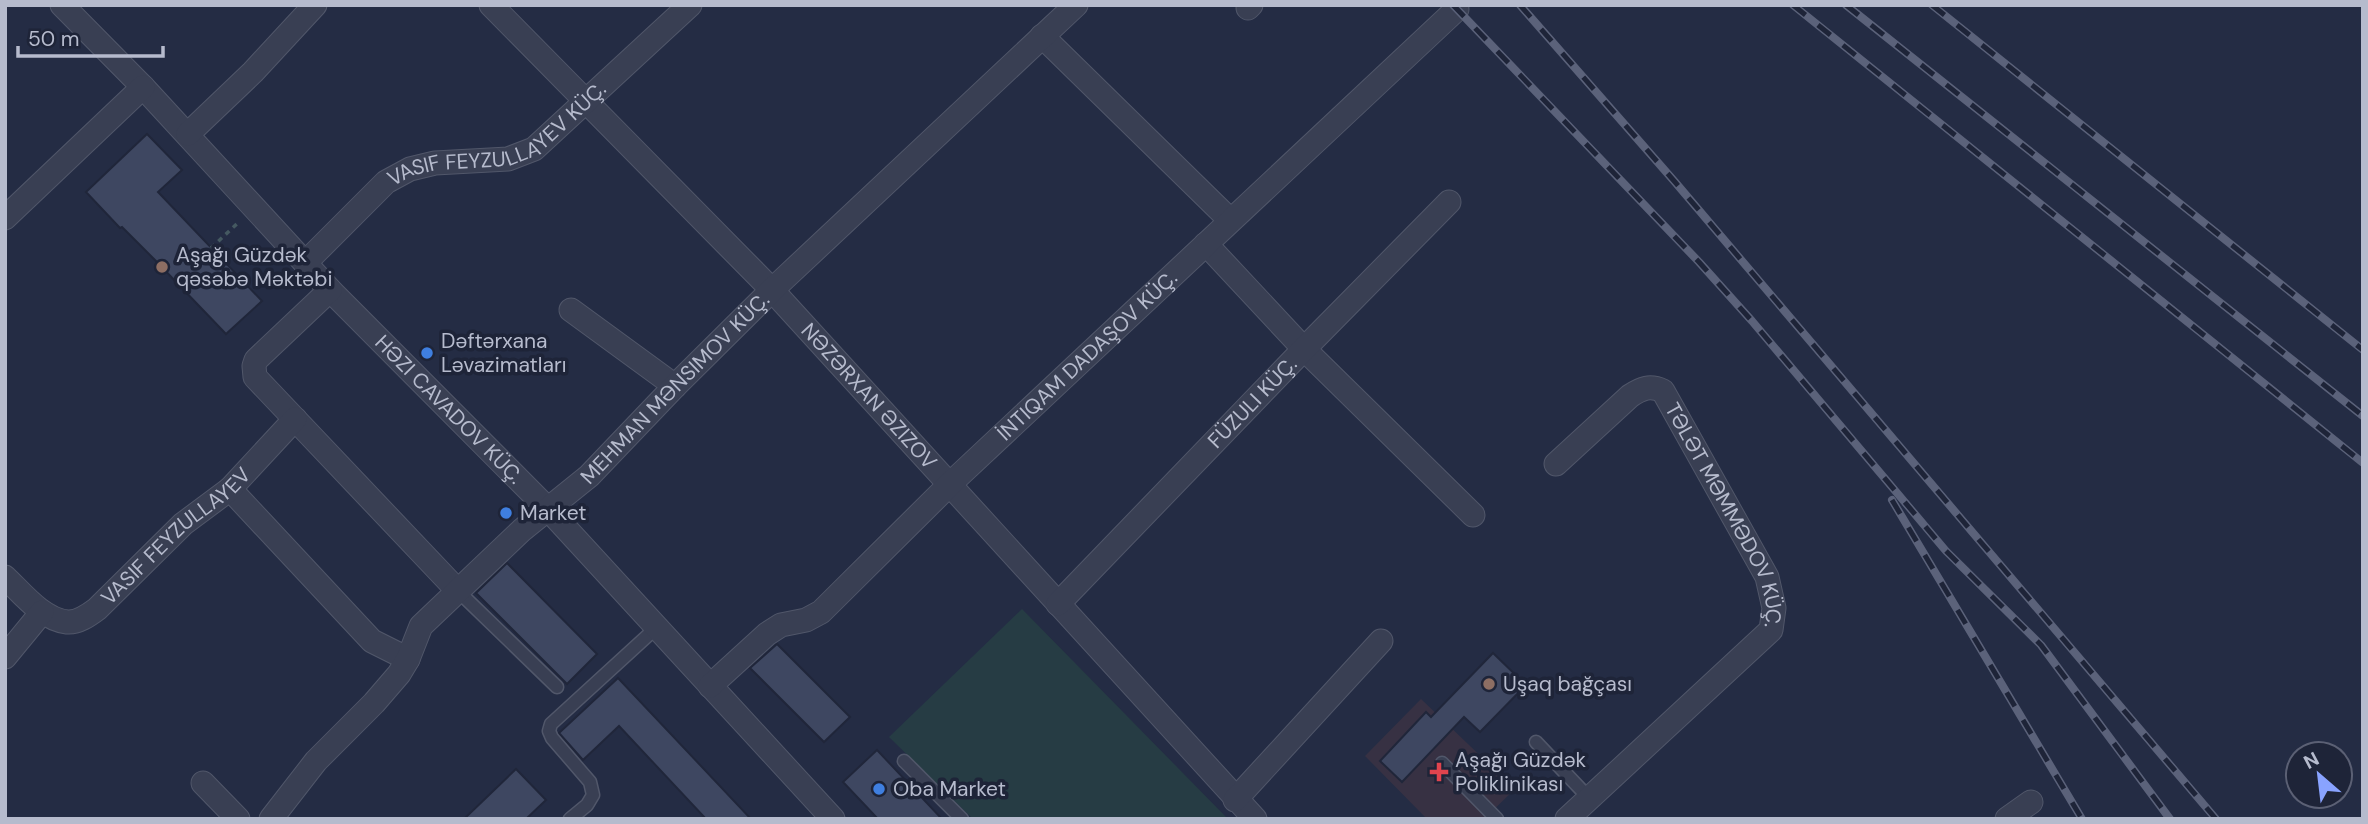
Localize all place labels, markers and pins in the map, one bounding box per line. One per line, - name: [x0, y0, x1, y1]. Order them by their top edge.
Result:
- place label: Aşağı Güzdək qəsəbə Məktəbi: [176, 241, 332, 293]
- marker: Aşağı Güzdək qəsəbə Məktəbi: [154, 259, 170, 275]
- place label: Dəftərxana Ləvazimatları: [441, 327, 566, 379]
- marker: Dəftərxana Ləvazimatları: [419, 345, 435, 361]
- place label: Market: [520, 499, 587, 527]
- marker: Market: [498, 505, 514, 521]
- place label: Uşaq bağçası: [1503, 670, 1632, 698]
- marker: Uşaq bağçası: [1481, 676, 1497, 692]
- place label: Aşağı Güzdək Poliklinikası: [1455, 746, 1587, 798]
- marker: Aşağı Güzdək Poliklinikası: [1429, 762, 1449, 782]
- place label: Oba Market: [893, 775, 1006, 803]
- marker: Oba Market: [871, 781, 887, 797]

